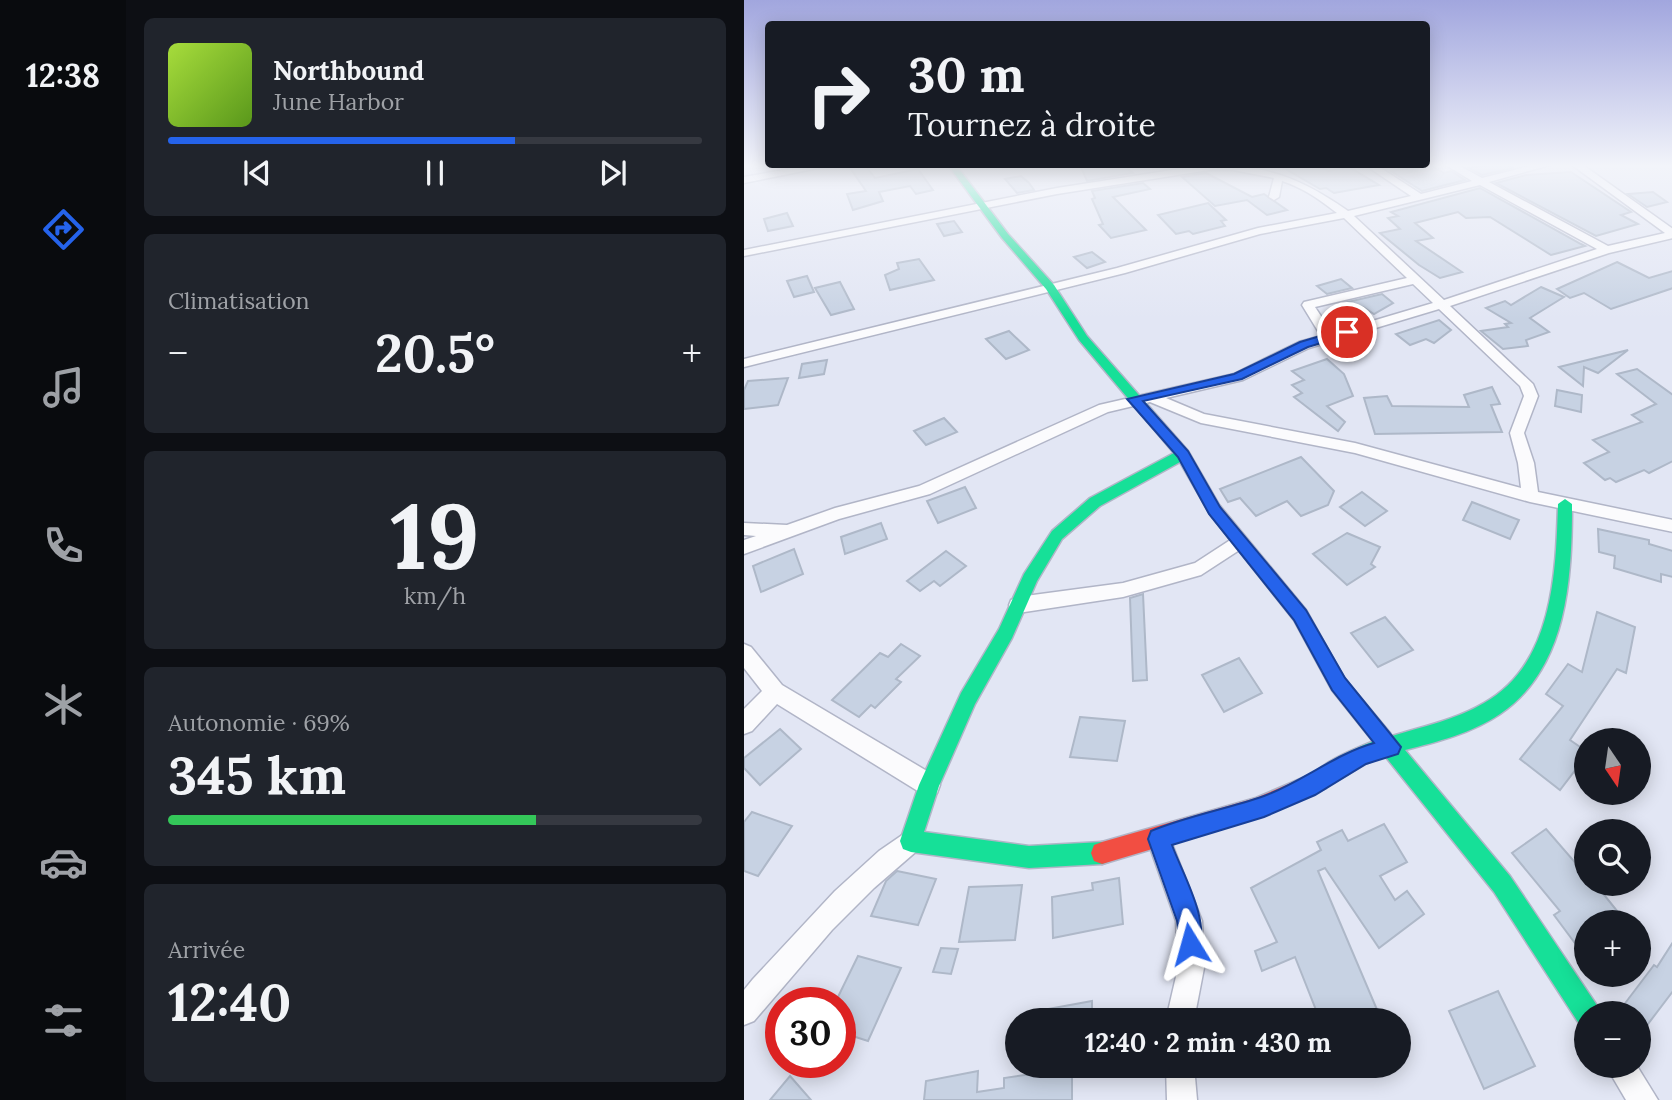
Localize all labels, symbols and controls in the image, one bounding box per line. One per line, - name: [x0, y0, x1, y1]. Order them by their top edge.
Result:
- text: 30 m: [908, 43, 1025, 105]
- icon: right: [793, 49, 884, 140]
- text: Northbound: [273, 54, 424, 87]
- text: 12:38: [26, 55, 100, 96]
- text: June Harbor: [273, 87, 404, 116]
- text: Tournez à droite: [908, 104, 1156, 145]
- icon: previous: [238, 154, 276, 192]
- icon: pause: [416, 154, 454, 192]
- icon: next: [594, 154, 632, 192]
- icon: directions: [39, 205, 88, 254]
- text: Climatisation: [168, 286, 310, 315]
- pin: [1317, 302, 1377, 362]
- icon: arrive: [1328, 313, 1366, 351]
- text: 20.5°: [375, 320, 495, 386]
- text: −: [168, 329, 188, 377]
- text: +: [682, 329, 702, 377]
- icon: music: [39, 363, 88, 412]
- text: 19: [390, 477, 480, 594]
- icon: phone: [39, 521, 88, 570]
- text: km/h: [404, 581, 466, 610]
- icon: climate: [39, 680, 88, 729]
- text: Autonomie · 69%: [168, 708, 350, 737]
- north arrow: [1574, 728, 1650, 805]
- map controls: [1574, 728, 1651, 1078]
- text: 345 km: [168, 742, 346, 808]
- button: search: [1574, 819, 1651, 896]
- icon: car: [39, 838, 88, 887]
- position arrow: [1153, 907, 1227, 981]
- button: +: [1574, 910, 1651, 987]
- text: Arrivée: [168, 935, 245, 964]
- text: 12:40: [168, 969, 291, 1035]
- speed limit sign: 30: [765, 987, 856, 1078]
- icon: filters: [39, 996, 88, 1045]
- button: −: [1574, 1001, 1651, 1078]
- text: 12:40 · 2 min · 430 m: [1085, 1026, 1331, 1059]

